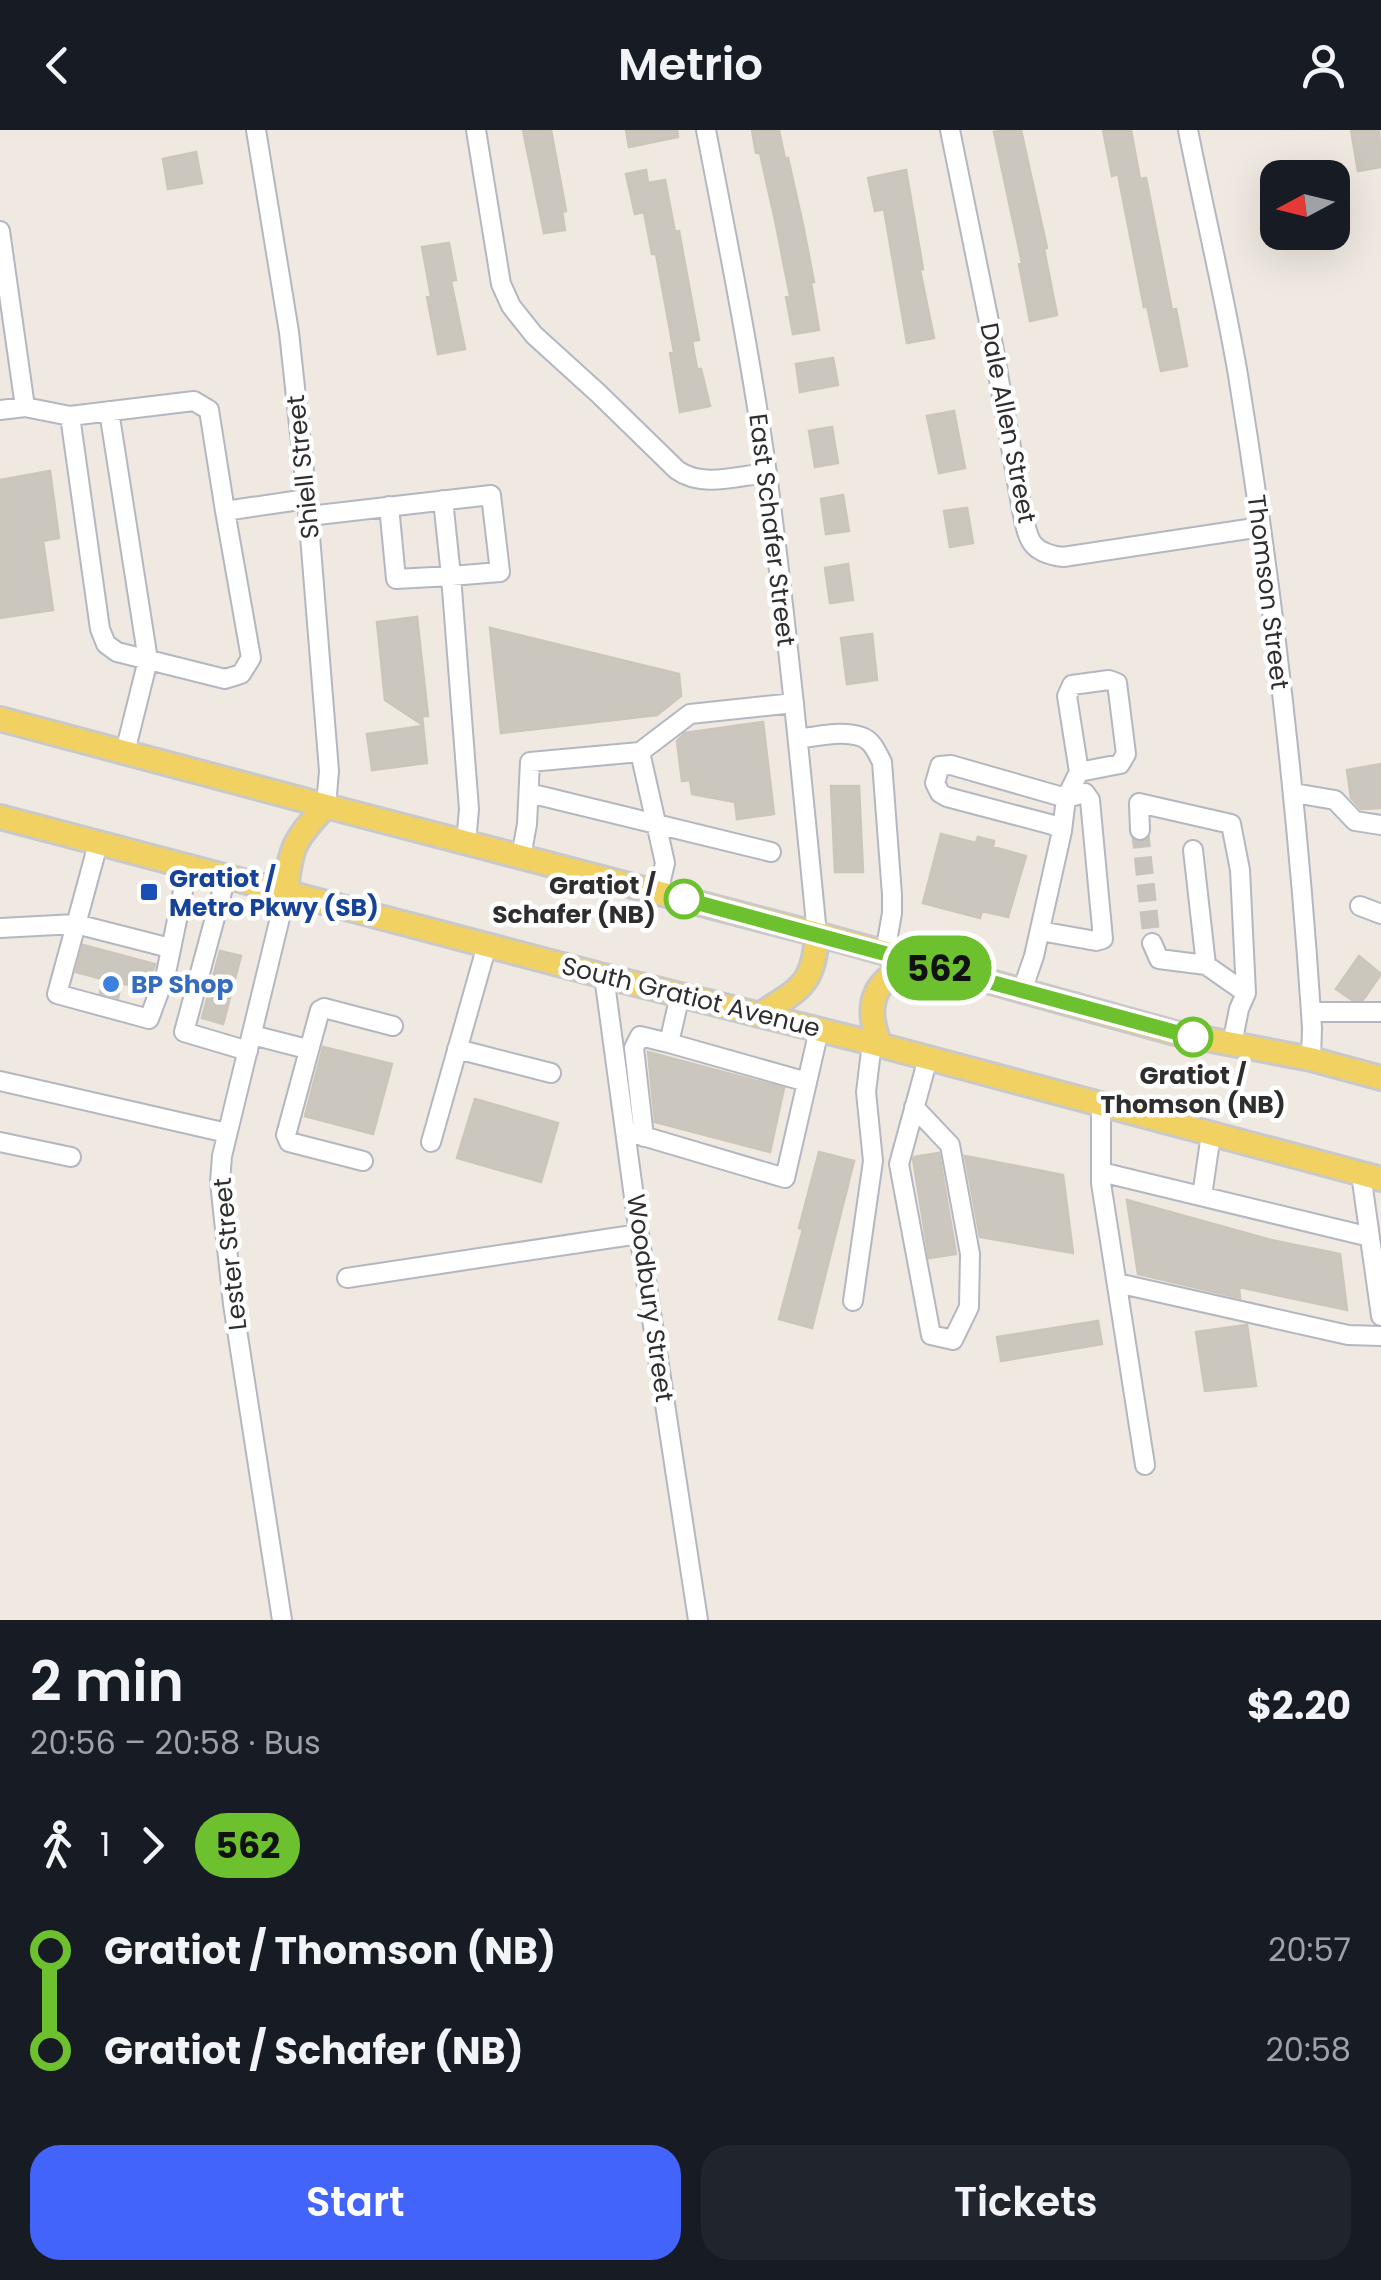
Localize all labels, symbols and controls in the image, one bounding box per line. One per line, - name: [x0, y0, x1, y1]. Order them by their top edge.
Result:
- text: Metrio: [618, 33, 763, 96]
- icon: back: [30, 38, 85, 93]
- icon: person: [1296, 38, 1351, 93]
- north arrow: [1260, 160, 1350, 250]
- map controls: [1260, 160, 1350, 250]
- street label: Dale Allen Street: [971, 320, 1045, 526]
- street label: Shiell Street: [278, 393, 328, 541]
- street label: East Schafer Street: [740, 412, 804, 648]
- street label: Thomson Street: [1239, 492, 1297, 692]
- place label: Gratiot / Metro Pkwy (SB): [169, 861, 379, 925]
- place label: Gratiot / Schafer (NB): [492, 868, 657, 932]
- marker: Gratiot / Schafer (NB): [665, 880, 703, 918]
- marker: Gratiot / Metro Pkwy (SB): [138, 881, 160, 903]
- line badge: 562: [882, 936, 996, 1000]
- text: 562: [906, 944, 972, 993]
- street label: South Gratiot Avenue: [558, 948, 824, 1046]
- place label: BP Shop: [131, 967, 234, 1002]
- marker: BP Shop: [100, 973, 122, 995]
- marker: Gratiot / Thomson (NB): [1174, 1018, 1212, 1056]
- place label: Gratiot / Thomson (NB): [1100, 1058, 1286, 1122]
- street label: Lester Street: [205, 1176, 255, 1332]
- street label: Woodbury Street: [618, 1192, 682, 1404]
- text: 2 min: [30, 1643, 184, 1720]
- text: $2.20: [1247, 1679, 1351, 1732]
- text: 20:56 – 20:58 · Bus: [30, 1720, 321, 1765]
- icon: walk: [30, 1818, 85, 1873]
- icon: forward: [125, 1818, 180, 1873]
- text: 562: [215, 1821, 280, 1870]
- text: 1: [100, 1822, 110, 1867]
- text: Gratiot / Thomson (NB): [104, 1924, 556, 1977]
- text: 20:57: [1268, 1927, 1351, 1972]
- text: Gratiot / Schafer (NB): [104, 2024, 524, 2077]
- text: 20:58: [1265, 2027, 1351, 2072]
- button: Start: [30, 2145, 681, 2260]
- button: Tickets: [701, 2145, 1351, 2260]

